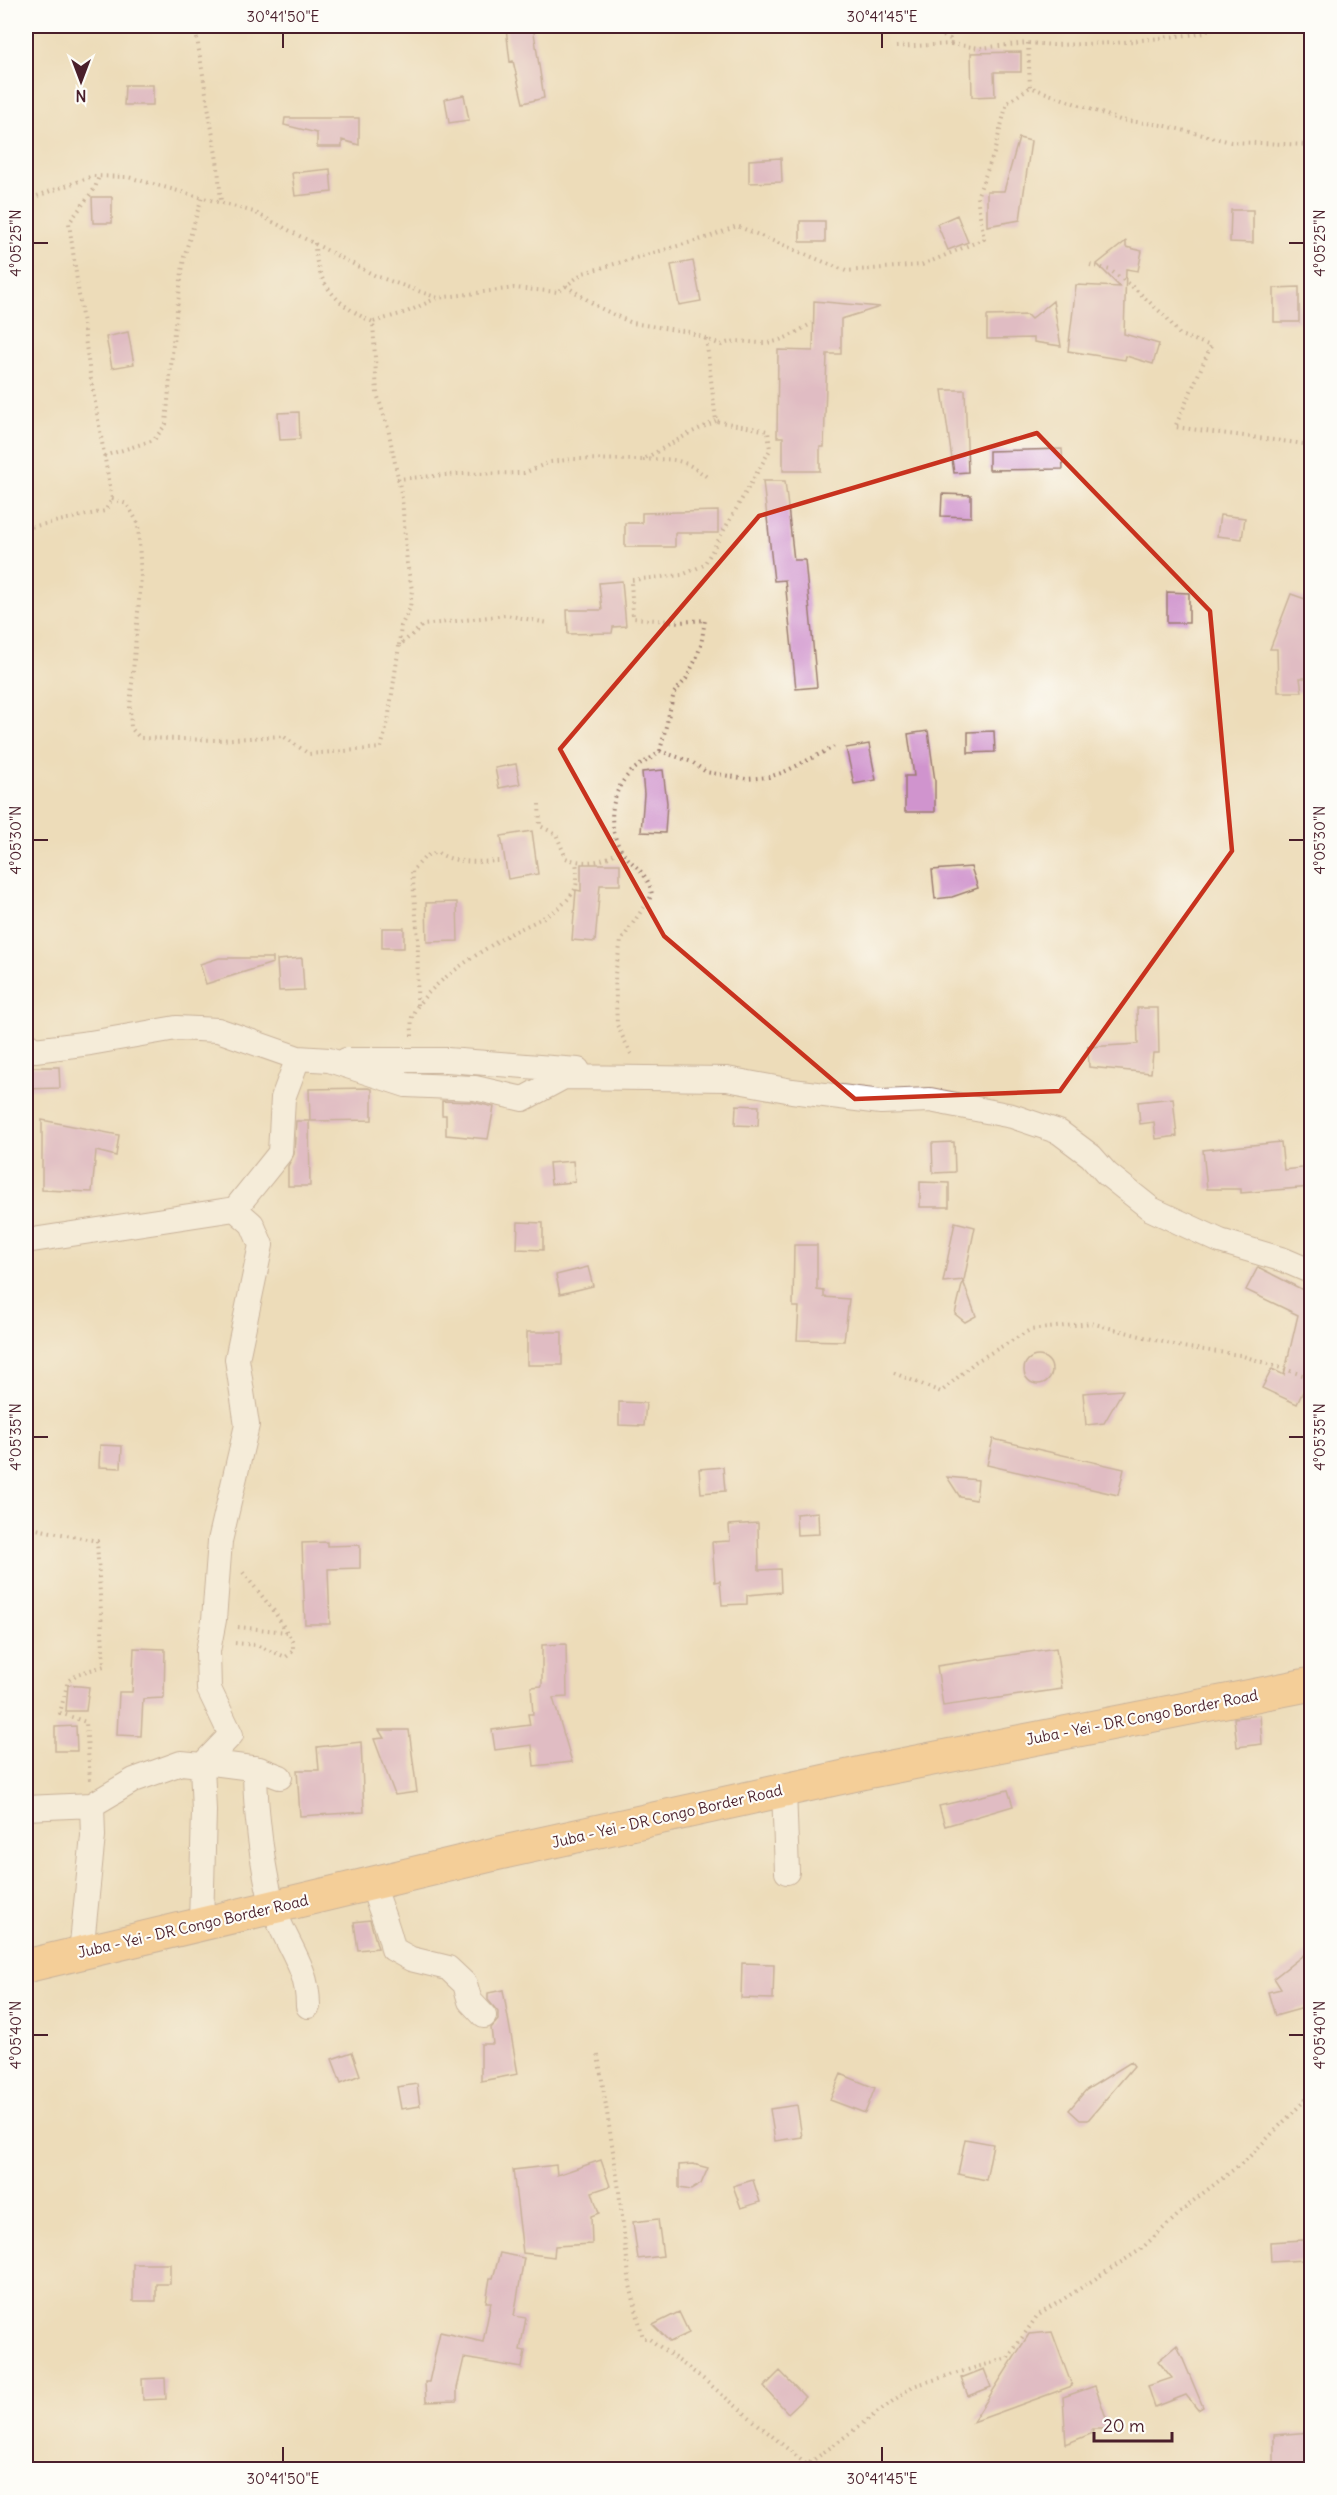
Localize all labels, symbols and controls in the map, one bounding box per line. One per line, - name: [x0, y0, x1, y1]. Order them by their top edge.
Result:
- text: 30°41'50"E: [247, 7, 320, 26]
- text: 30°41'45"E: [846, 7, 918, 26]
- north arrow: [51, 51, 111, 111]
- text: N: [75, 86, 87, 106]
- text: 4°05'25"N: [6, 209, 25, 277]
- text: 4°05'25"N: [1310, 209, 1329, 277]
- text: 4°05'30"N: [6, 806, 25, 874]
- text: 4°05'30"N: [1310, 806, 1329, 874]
- text: 4°05'35"N: [6, 1403, 25, 1471]
- text: 4°05'35"N: [1310, 1403, 1329, 1471]
- street label: Juba - Yei - DR Congo Border Road: [1024, 1685, 1260, 1749]
- street label: Juba - Yei - DR Congo Border Road: [550, 1780, 784, 1852]
- street label: Juba - Yei - DR Congo Border Road: [76, 1890, 310, 1962]
- text: 4°05'40"N: [6, 2001, 25, 2069]
- text: 4°05'40"N: [1310, 2001, 1329, 2069]
- scale bar: [1094, 2405, 1172, 2443]
- text: 20 m: [1103, 2414, 1145, 2437]
- text: 30°41'50"E: [247, 2469, 320, 2488]
- text: 30°41'45"E: [846, 2469, 918, 2488]

